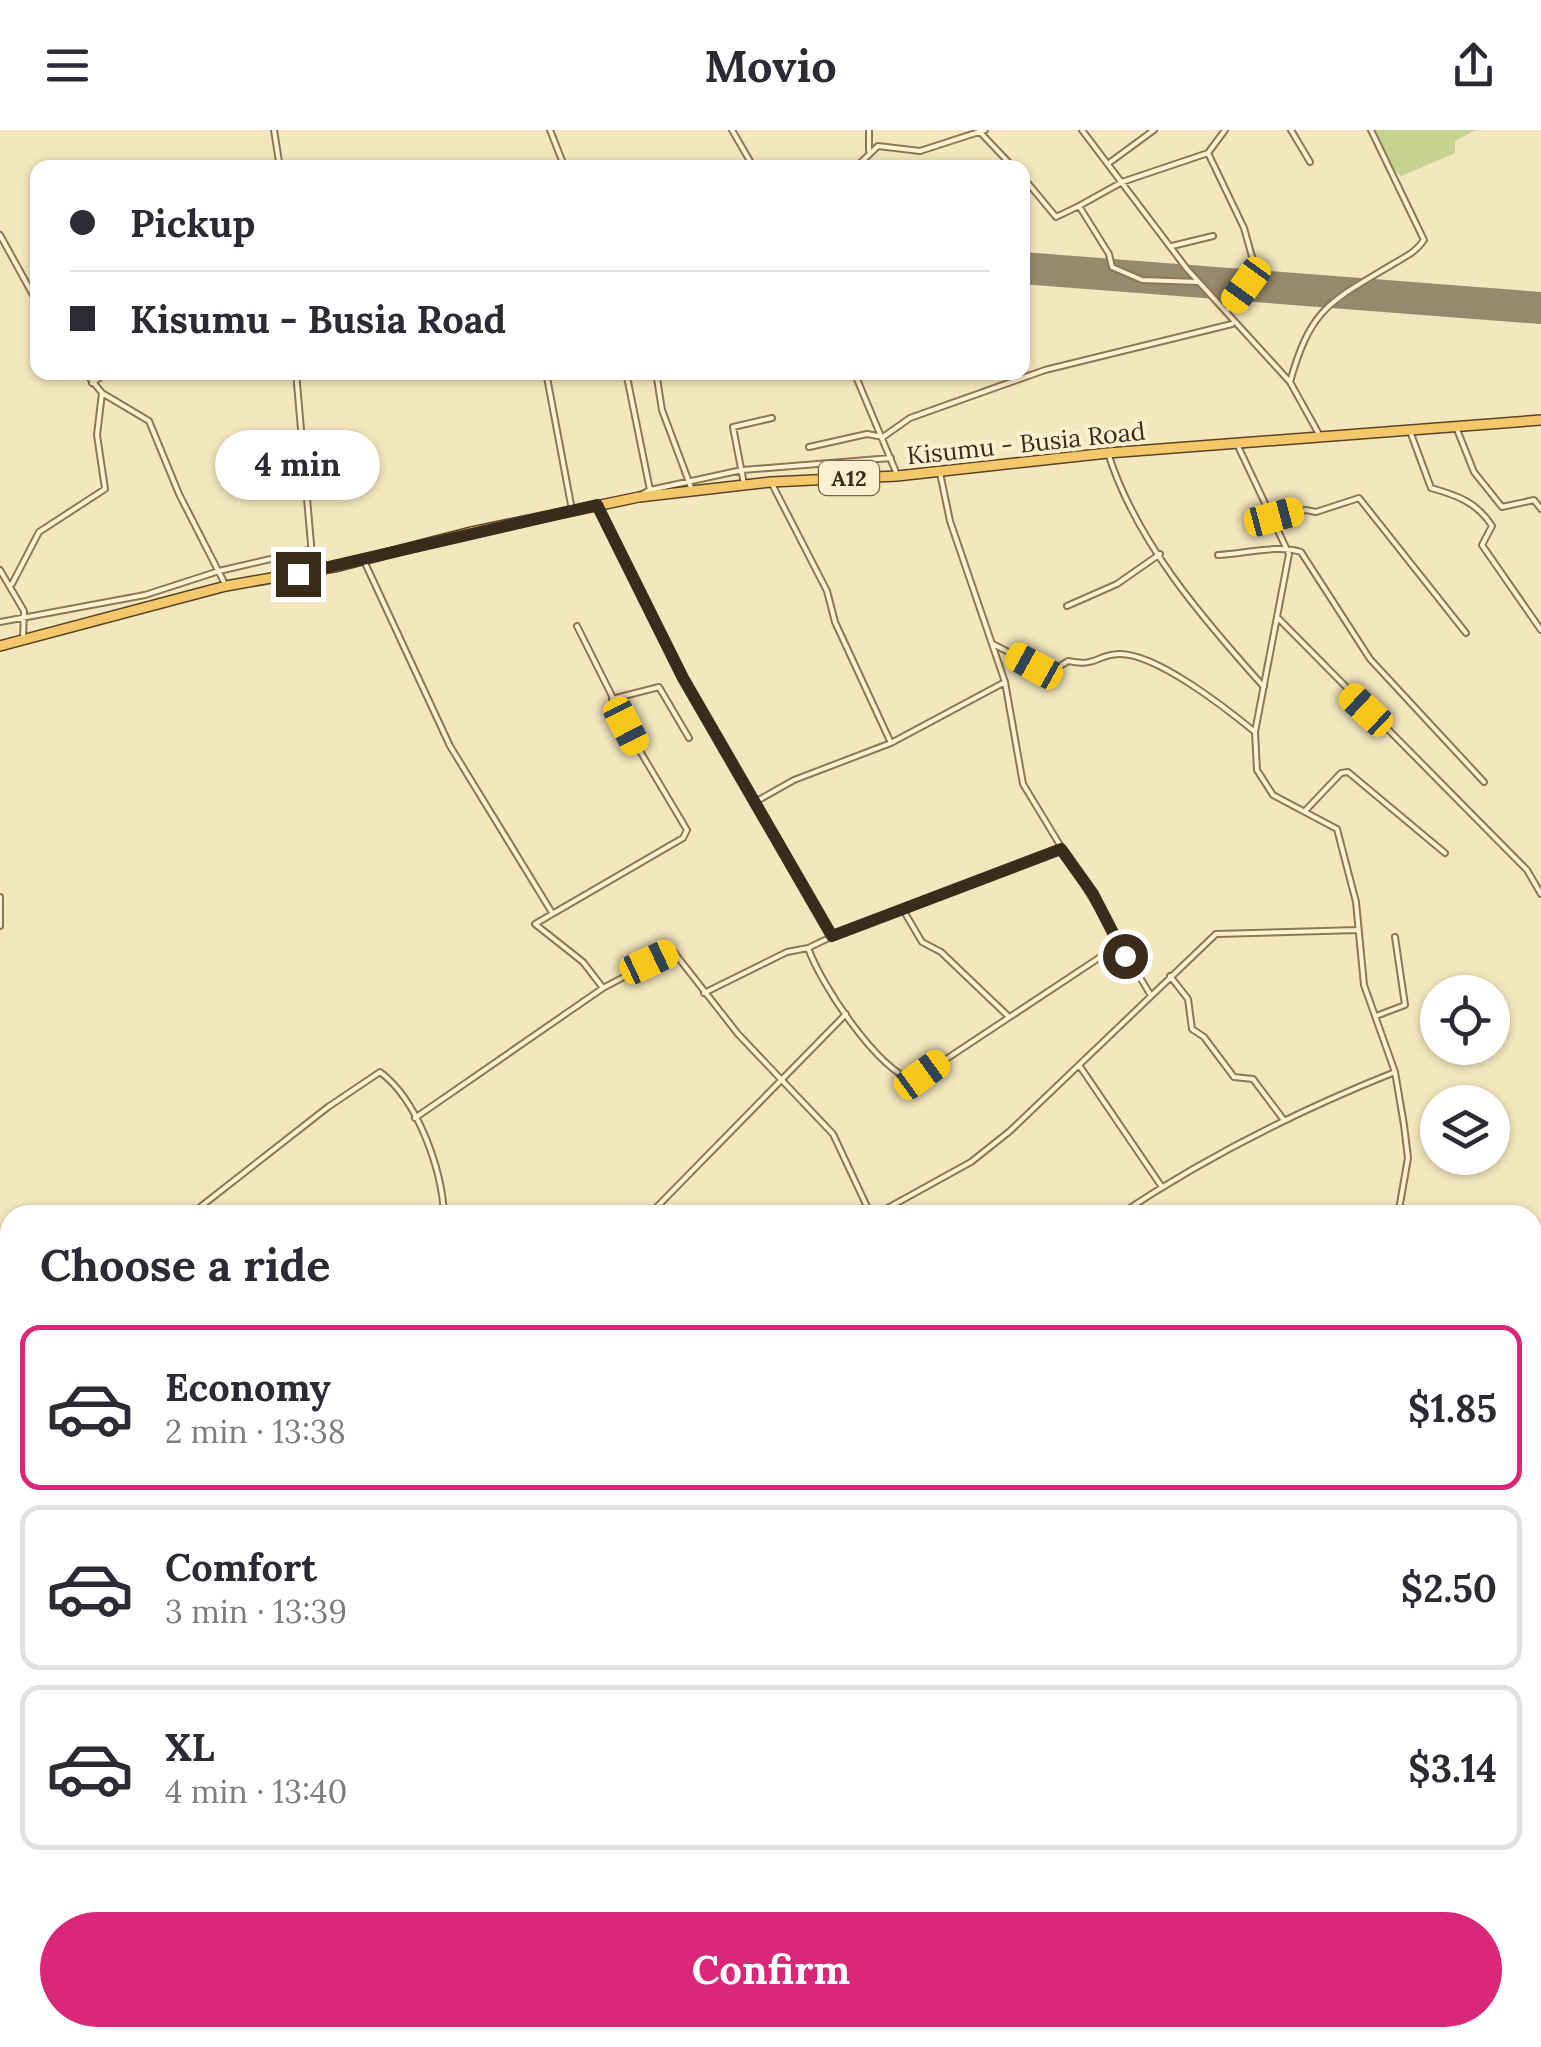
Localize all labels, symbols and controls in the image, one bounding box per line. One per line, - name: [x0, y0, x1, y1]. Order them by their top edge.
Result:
- text: Movio: [704, 37, 837, 94]
- icon: menu: [40, 38, 95, 93]
- icon: share: [1446, 38, 1501, 93]
- text: Pickup: [130, 199, 255, 247]
- car: [1216, 252, 1276, 318]
- text: Kisumu - Busia Road: [130, 295, 506, 343]
- street label: Kisumu - Busia Road: [905, 415, 1147, 471]
- callout: 4 min: [216, 429, 380, 499]
- text: 4 min: [254, 444, 341, 485]
- road number: A12: [819, 461, 879, 495]
- car: [1241, 495, 1307, 539]
- route end: [276, 552, 321, 597]
- car: [1000, 638, 1068, 694]
- car: [1334, 679, 1398, 741]
- car: [599, 692, 653, 760]
- route start: [1103, 934, 1148, 979]
- car: [615, 936, 683, 988]
- map controls: [1420, 975, 1510, 1175]
- button: locate: [1420, 975, 1510, 1065]
- car: [889, 1045, 955, 1105]
- button: layers: [1420, 1085, 1510, 1175]
- text: Choose a ride: [40, 1236, 330, 1293]
- icon: car: [45, 1363, 135, 1453]
- text: Economy: [165, 1363, 331, 1411]
- text: $1.85: [1408, 1384, 1497, 1432]
- text: 2 min · 13:38: [165, 1411, 346, 1452]
- icon: car: [45, 1543, 135, 1633]
- text: Comfort: [165, 1543, 317, 1591]
- text: $2.50: [1401, 1564, 1497, 1612]
- text: 3 min · 13:39: [165, 1591, 347, 1632]
- icon: car: [45, 1723, 135, 1813]
- text: XL: [165, 1723, 215, 1771]
- text: $3.14: [1408, 1744, 1497, 1792]
- text: 4 min · 13:40: [165, 1771, 347, 1812]
- button: Confirm: [40, 1912, 1502, 2027]

